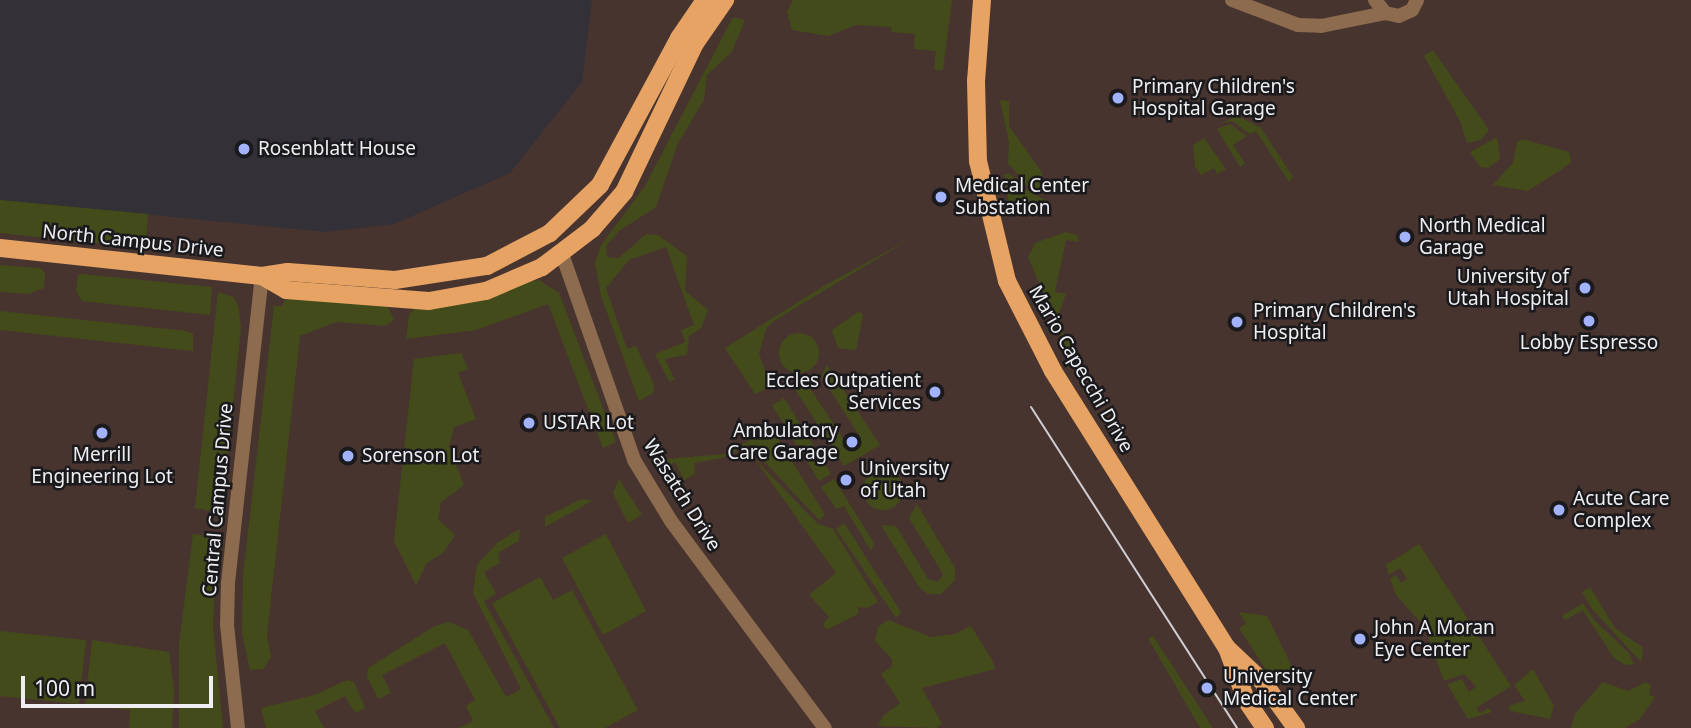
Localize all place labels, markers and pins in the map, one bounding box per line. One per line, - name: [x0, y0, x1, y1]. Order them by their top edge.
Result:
- place label: Primary Children's Hospital Garage: [1132, 76, 1295, 120]
- marker: Primary Children's Hospital Garage: [1110, 90, 1126, 106]
- place label: Rosenblatt House: [258, 138, 416, 160]
- marker: Rosenblatt House: [236, 141, 252, 157]
- place label: Medical Center Substation: [955, 175, 1089, 219]
- marker: Medical Center Substation: [933, 189, 949, 205]
- place label: North Medical Garage: [1419, 215, 1546, 259]
- marker: North Medical Garage: [1397, 229, 1413, 245]
- place label: University of Utah Hospital: [1447, 266, 1569, 310]
- marker: University of Utah Hospital: [1575, 278, 1595, 298]
- place label: Primary Children's Hospital: [1253, 300, 1416, 344]
- marker: Primary Children's Hospital: [1227, 312, 1247, 332]
- marker: Lobby Espresso: [1581, 313, 1597, 329]
- place label: Lobby Espresso: [1520, 332, 1658, 354]
- place label: Eccles Outpatient Services: [766, 370, 921, 414]
- marker: Eccles Outpatient Services: [927, 384, 943, 400]
- place label: USTAR Lot: [543, 412, 634, 434]
- marker: USTAR Lot: [521, 415, 537, 431]
- place label: Ambulatory Care Garage: [727, 420, 838, 464]
- marker: Merrill Engineering Lot: [94, 425, 110, 441]
- marker: Ambulatory Care Garage: [844, 434, 860, 450]
- place label: Merrill Engineering Lot: [31, 444, 173, 488]
- place label: Sorenson Lot: [362, 445, 479, 467]
- marker: Sorenson Lot: [340, 448, 356, 464]
- place label: University of Utah: [860, 458, 949, 502]
- marker: University of Utah: [838, 472, 854, 488]
- place label: Acute Care Complex: [1573, 488, 1669, 532]
- marker: Acute Care Complex: [1551, 502, 1567, 518]
- place label: John A Moran Eye Center: [1374, 617, 1495, 661]
- marker: John A Moran Eye Center: [1352, 631, 1368, 647]
- place label: University Medical Center: [1223, 666, 1357, 710]
- marker: University Medical Center: [1197, 678, 1217, 698]

